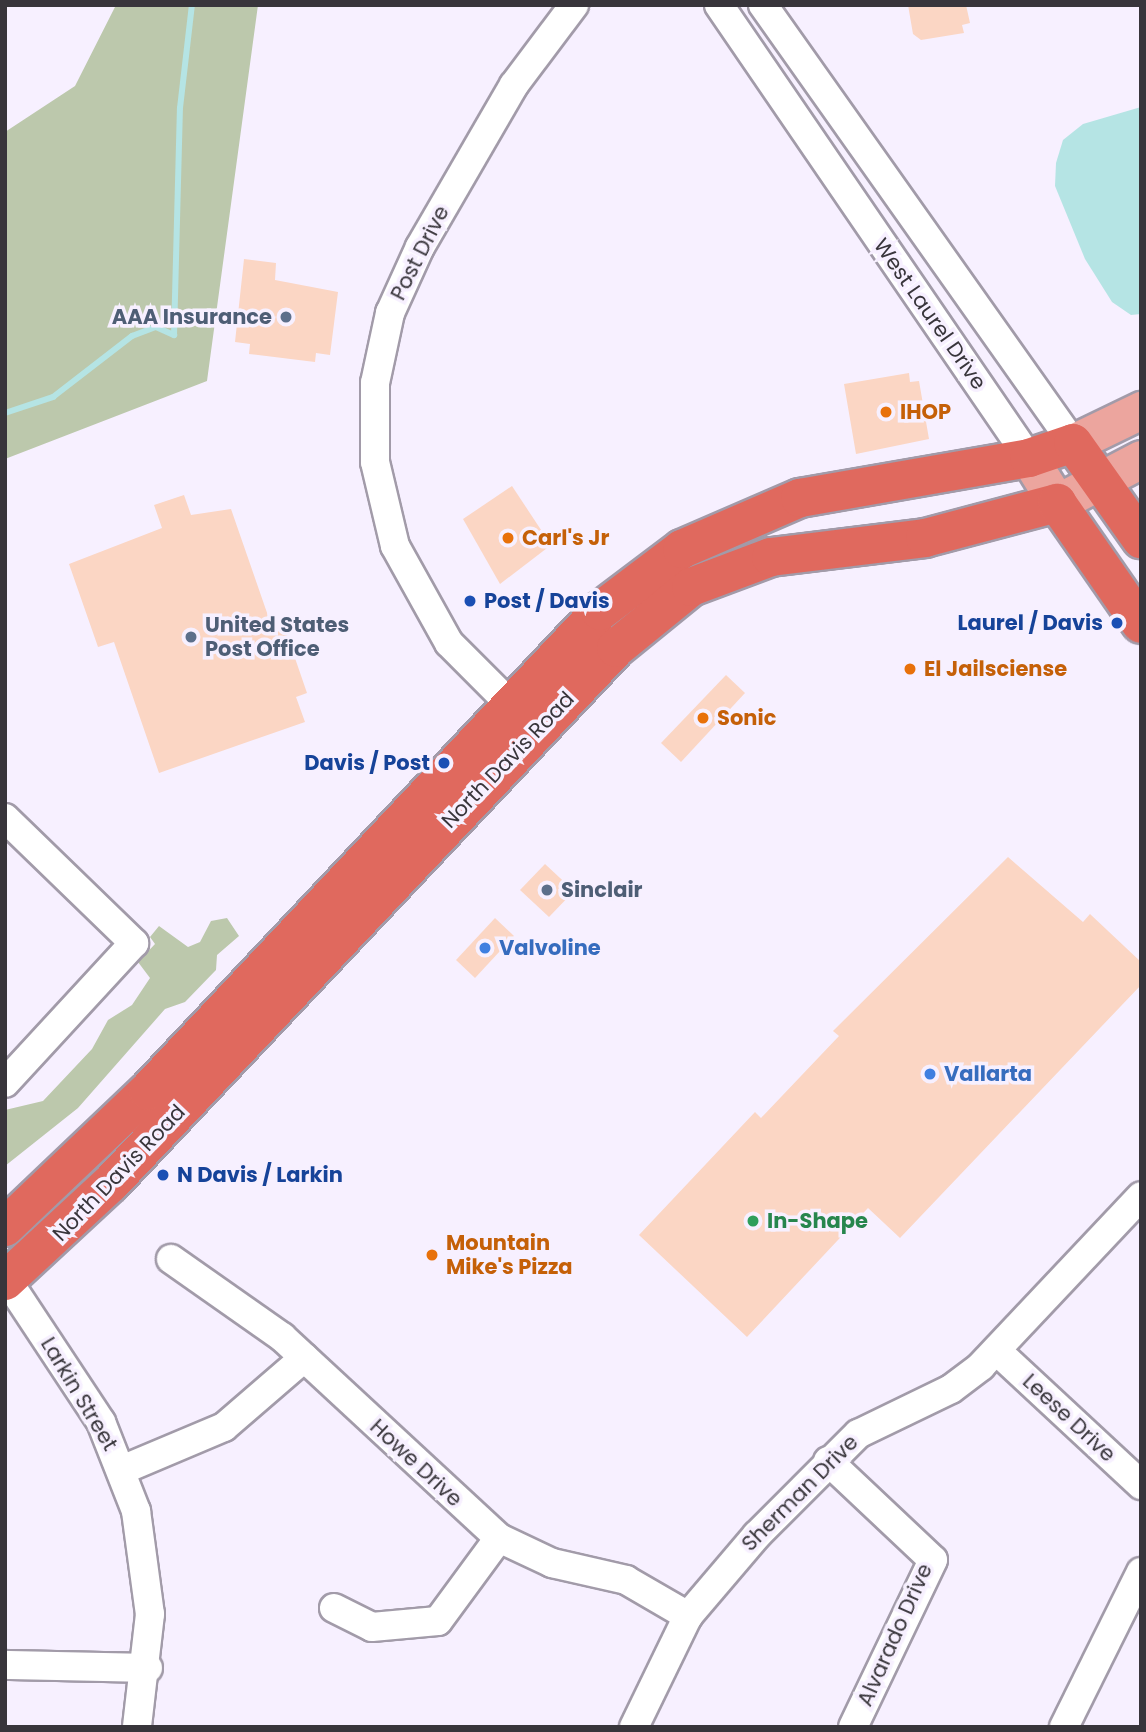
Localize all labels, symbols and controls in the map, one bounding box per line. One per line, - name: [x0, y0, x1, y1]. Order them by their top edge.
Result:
- street label: Post Drive: [386, 202, 454, 304]
- street label: West Laurel Drive: [868, 234, 992, 394]
- place label: AAA Insurance: [112, 304, 272, 330]
- marker: AAA Insurance: [278, 309, 294, 325]
- place label: IHOP: [900, 399, 951, 425]
- marker: IHOP: [878, 404, 894, 420]
- place label: Carl's Jr: [522, 525, 609, 551]
- marker: Carl's Jr: [500, 530, 516, 546]
- place label: Post / Davis: [484, 588, 610, 614]
- marker: Post / Davis: [462, 593, 478, 609]
- place label: Laurel / Davis: [957, 610, 1103, 636]
- place label: United States Post Office: [205, 612, 349, 662]
- marker: Laurel / Davis: [1109, 615, 1125, 631]
- marker: United States Post Office: [183, 629, 199, 645]
- place label: El Jailsciense: [924, 656, 1067, 682]
- marker: El Jailsciense: [902, 661, 918, 677]
- street label: North Davis Road: [436, 687, 580, 833]
- place label: Sonic: [717, 705, 776, 731]
- marker: Sonic: [695, 710, 711, 726]
- place label: Davis / Post: [304, 750, 430, 776]
- marker: Davis / Post: [436, 755, 452, 771]
- place label: Sinclair: [561, 877, 643, 903]
- marker: Sinclair: [539, 882, 555, 898]
- place label: Valvoline: [499, 935, 601, 961]
- marker: Valvoline: [477, 940, 493, 956]
- place label: Vallarta: [944, 1061, 1032, 1087]
- marker: Vallarta: [922, 1066, 938, 1082]
- street label: North Davis Road: [47, 1100, 191, 1246]
- place label: N Davis / Larkin: [177, 1162, 343, 1188]
- marker: N Davis / Larkin: [155, 1167, 171, 1183]
- place label: In-Shape: [767, 1208, 868, 1234]
- marker: In-Shape: [745, 1213, 761, 1229]
- place label: Mountain Mike's Pizza: [446, 1230, 573, 1280]
- marker: Mountain Mike's Pizza: [424, 1247, 440, 1263]
- street label: Larkin Street: [35, 1333, 123, 1455]
- street label: Leese Drive: [1017, 1369, 1121, 1467]
- street label: Howe Drive: [365, 1414, 467, 1512]
- street label: Sherman Drive: [737, 1430, 863, 1556]
- street label: Alvarado Drive: [852, 1560, 938, 1710]

